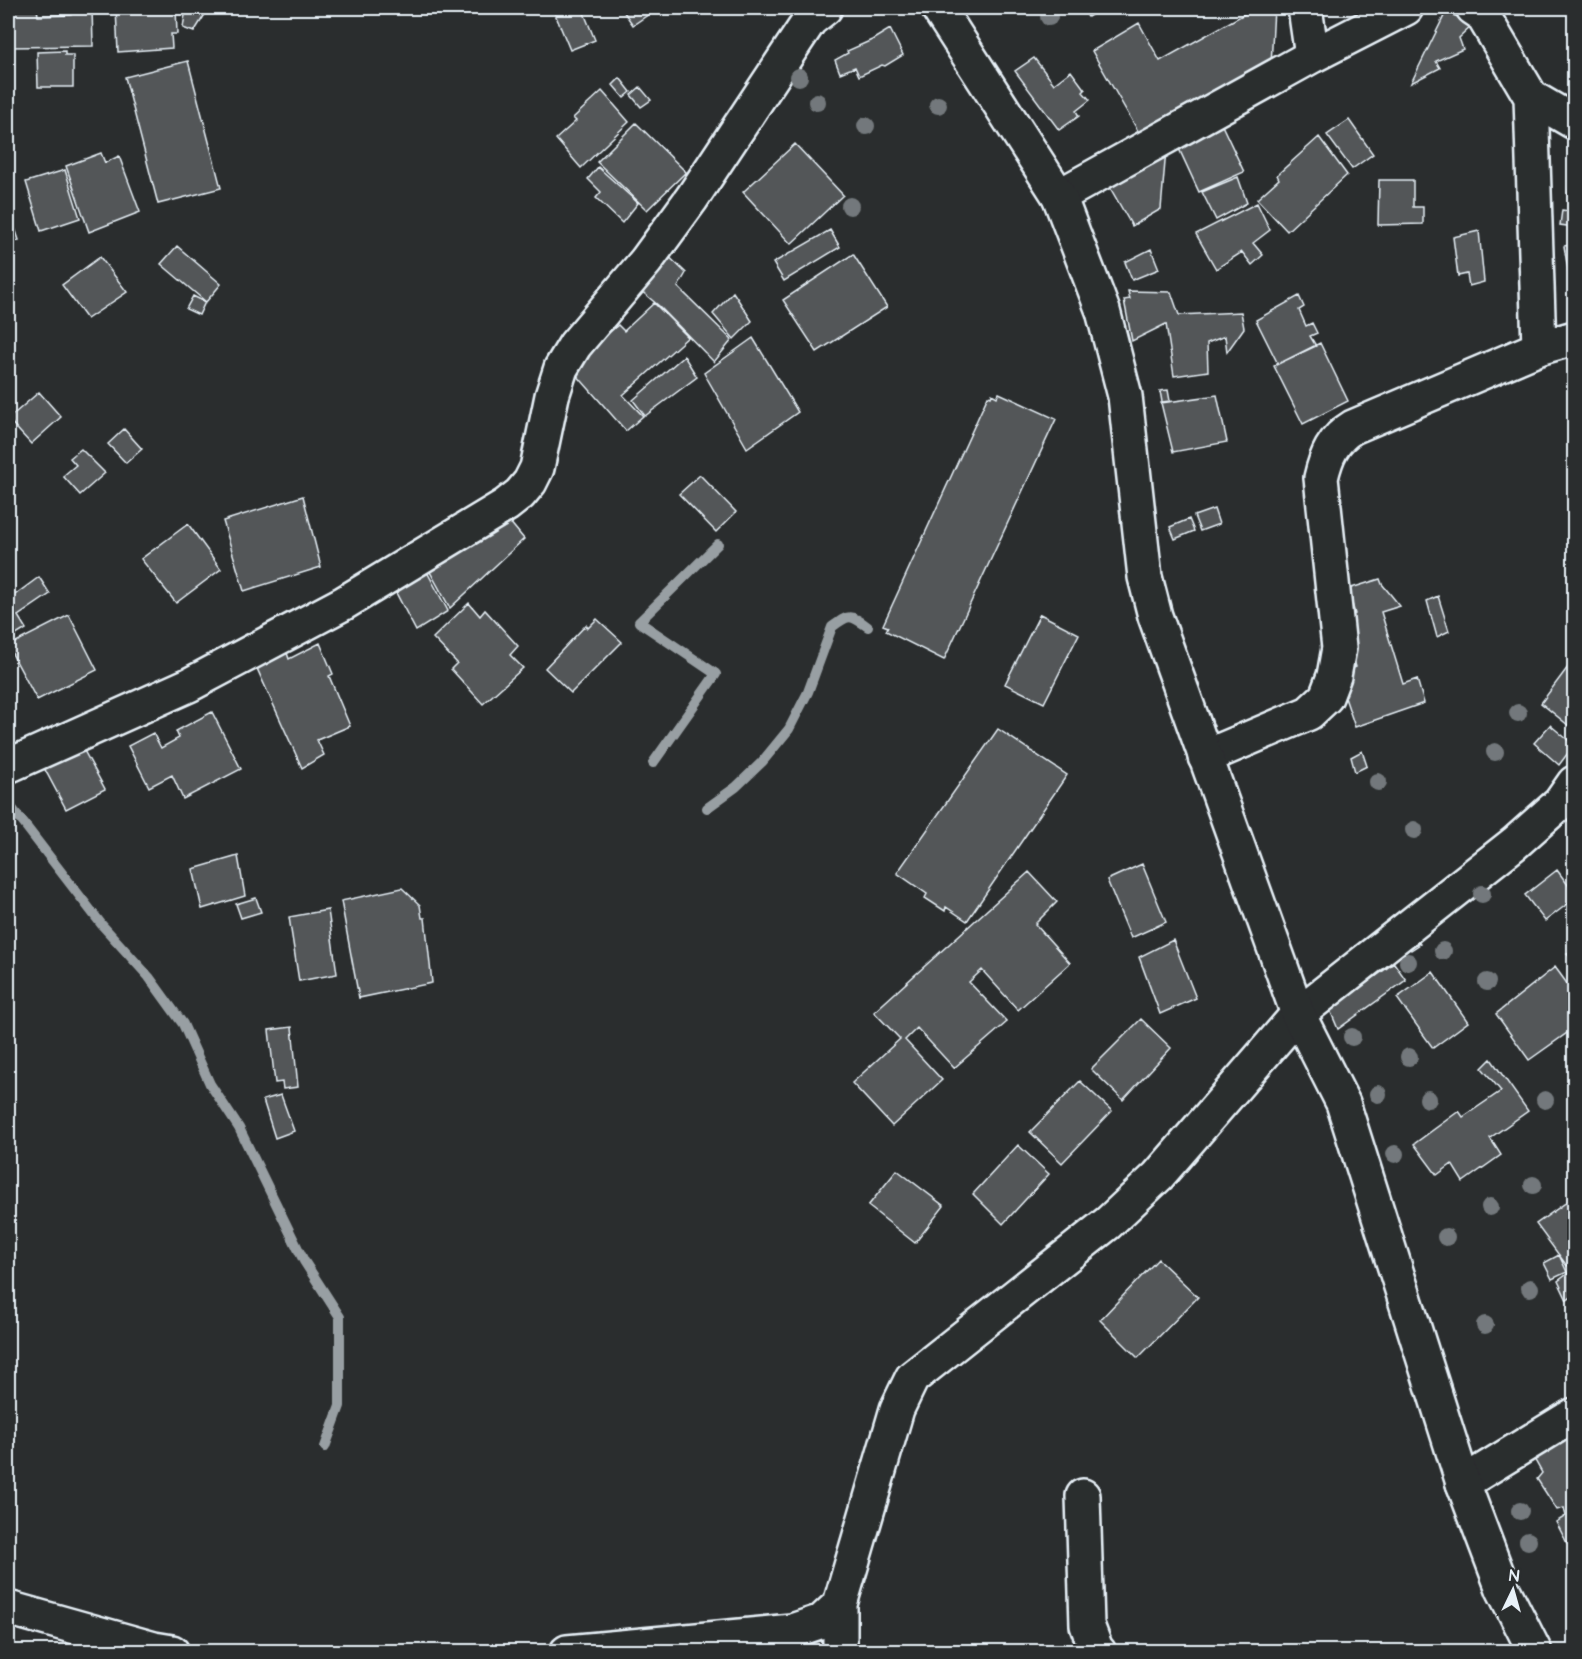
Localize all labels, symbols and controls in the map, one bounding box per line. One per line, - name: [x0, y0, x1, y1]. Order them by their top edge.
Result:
- north arrow: [1483, 1560, 1543, 1620]
- text: N: [1508, 1565, 1520, 1587]

